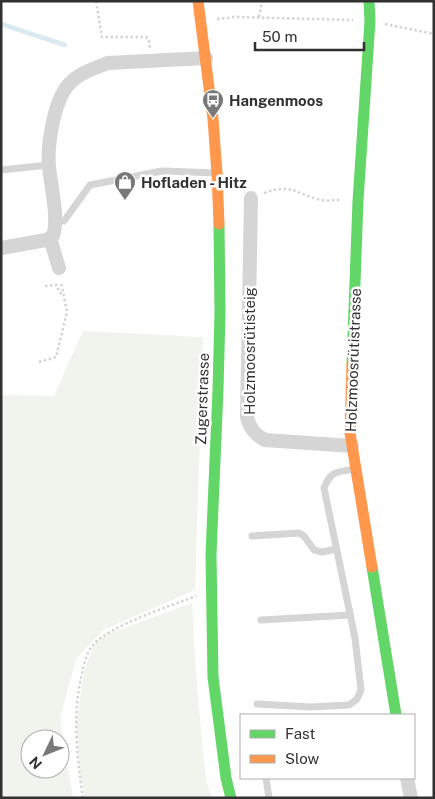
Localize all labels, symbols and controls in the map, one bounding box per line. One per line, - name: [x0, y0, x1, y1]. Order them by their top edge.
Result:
- scale bar: [255, 20, 364, 52]
- text: 50 m: [262, 28, 297, 45]
- bus stop icon: Hangenmoos: [201, 88, 225, 119]
- place label: Hangenmoos: [229, 92, 323, 109]
- shop icon: Hofladen - Hitz: [113, 170, 137, 201]
- place label: Hofladen - Hitz: [141, 174, 247, 191]
- street label: Holzmoosrütisteig: [241, 287, 258, 415]
- street label: Holzmoosrütistrasse: [342, 288, 364, 432]
- street label: Zugerstrasse: [192, 353, 212, 445]
- legend: [240, 714, 415, 779]
- text: Fast: [285, 725, 315, 742]
- north arrow: [20, 729, 70, 779]
- text: Slow: [285, 750, 320, 767]
- text: N: [26, 753, 45, 772]

